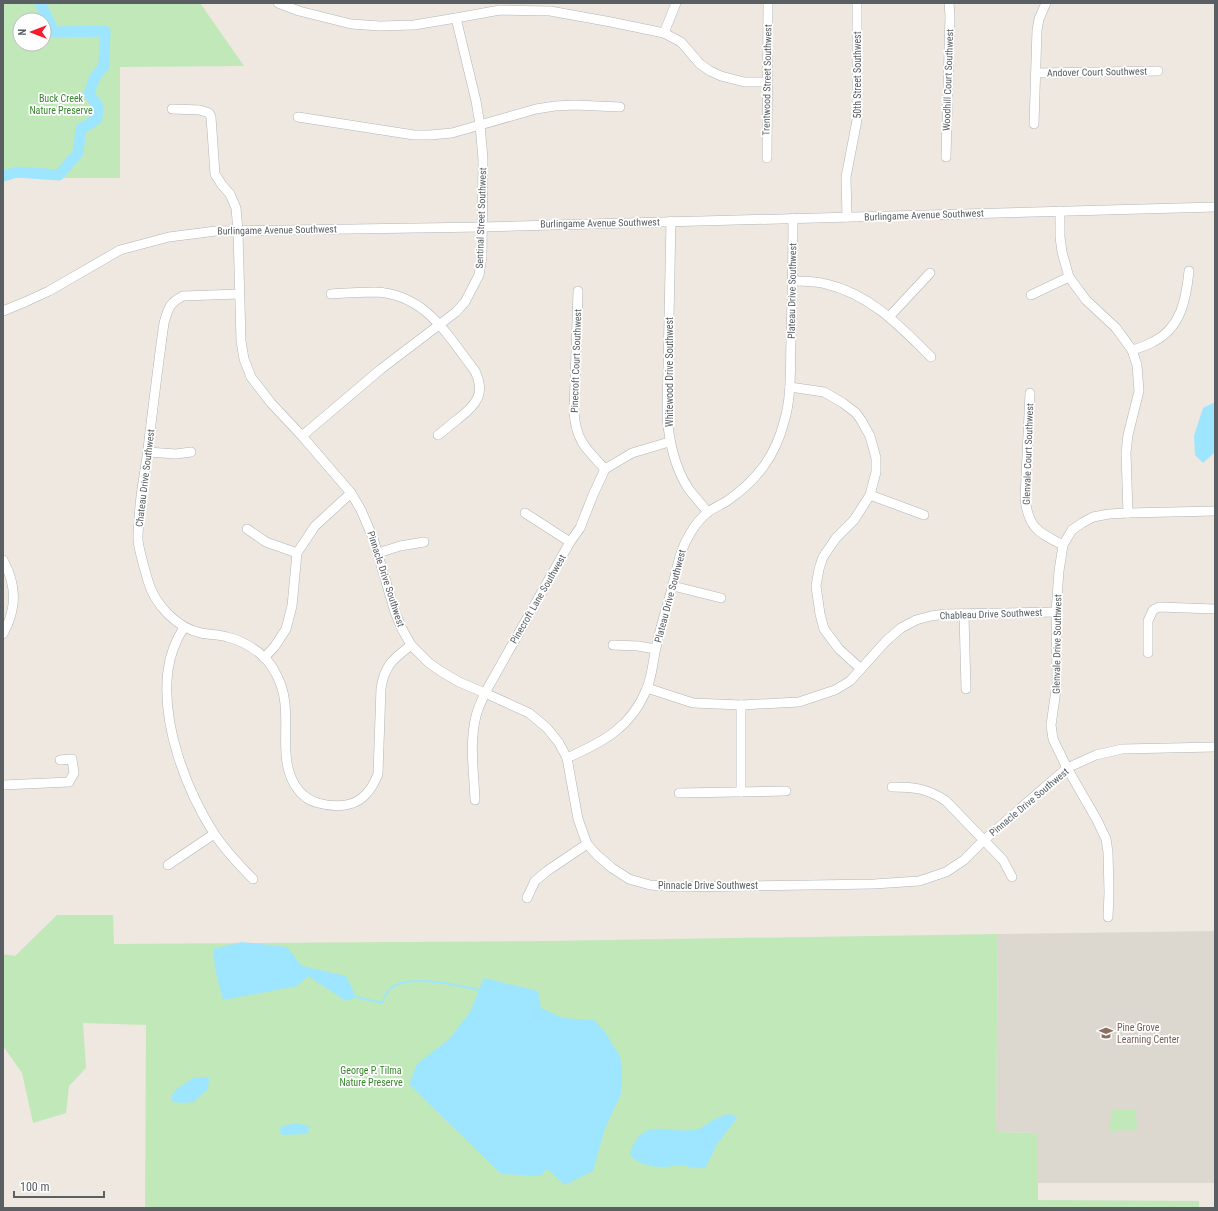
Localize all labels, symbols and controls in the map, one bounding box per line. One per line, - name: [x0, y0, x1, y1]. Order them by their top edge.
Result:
- north arrow: [12, 12, 52, 52]
- street label: Trentwood Street Southwest: [761, 24, 773, 136]
- text: N: [16, 28, 29, 35]
- street label: Woodhill Court Southwest: [941, 29, 955, 131]
- street label: 50th Street Southwest: [852, 31, 863, 119]
- street label: Andover Court Southwest: [1047, 66, 1147, 78]
- park label: Buck Creek Nature Preserve: [29, 93, 93, 116]
- street label: Sentinal Street Southwest: [474, 167, 488, 269]
- street label: Burlingame Avenue Southwest: [864, 207, 984, 223]
- street label: Burlingame Avenue Southwest: [540, 216, 660, 230]
- street label: Burlingame Avenue Southwest: [217, 223, 337, 237]
- street label: Plateau Drive Southwest: [786, 243, 798, 339]
- street label: Pinecroft Court Southwest: [569, 309, 583, 413]
- street label: Whitewood Drive Southwest: [664, 317, 675, 427]
- street label: Glenvale Court Southwest: [1021, 403, 1035, 505]
- street label: Chateau Drive Southwest: [134, 428, 156, 528]
- street label: Pinnacle Drive Southwest: [365, 530, 407, 628]
- street label: Plateau Drive Southwest: [652, 548, 688, 644]
- street label: Pinecroft Lane Southwest: [508, 552, 568, 646]
- street label: Glenvale Drive Southwest: [1051, 594, 1063, 694]
- street label: Chableau Drive Southwest: [939, 607, 1043, 621]
- street label: Pinnacle Drive Southwest: [987, 766, 1071, 838]
- street label: Pinnacle Drive Southwest: [658, 880, 758, 891]
- place label: Pine Grove Learning Center: [1117, 1022, 1179, 1045]
- school or university icon: Pine Grove Learning Center: [1098, 1025, 1114, 1041]
- park label: George P. Tilma Nature Preserve: [339, 1065, 403, 1088]
- scale bar: [14, 1173, 104, 1199]
- text: 100 m: [20, 1180, 50, 1194]

